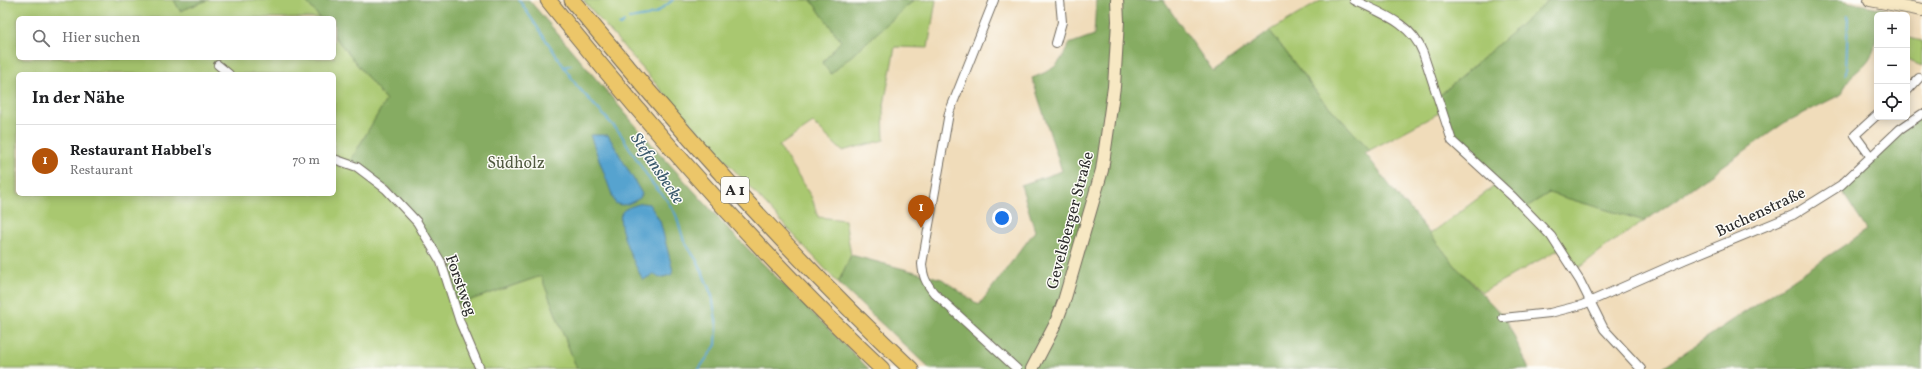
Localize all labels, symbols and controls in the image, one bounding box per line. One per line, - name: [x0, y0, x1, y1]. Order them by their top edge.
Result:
- map controls: [1874, 12, 1910, 120]
- button: +: [1874, 12, 1910, 48]
- search box: [16, 16, 336, 60]
- icon: search: [30, 27, 52, 49]
- text: Hier suchen: [62, 28, 140, 49]
- button: −: [1874, 48, 1910, 84]
- button: locate: [1874, 84, 1910, 120]
- text: In der Nähe: [32, 87, 125, 110]
- water label: Stefansbecke: [624, 129, 689, 210]
- text: Restaurant Habbel's: [70, 141, 212, 162]
- street label: Gevelsberger Straße: [1042, 149, 1100, 292]
- text: 1: [42, 152, 48, 170]
- text: 70 m: [292, 152, 320, 170]
- park label: Südholz: [487, 153, 545, 175]
- text: Restaurant: [70, 162, 133, 180]
- road number: A 1: [721, 177, 749, 203]
- street label: Buchenstraße: [1712, 182, 1809, 243]
- pin: 1: [908, 195, 934, 228]
- your location: [992, 208, 1012, 228]
- street label: Forstweg: [439, 252, 481, 319]

